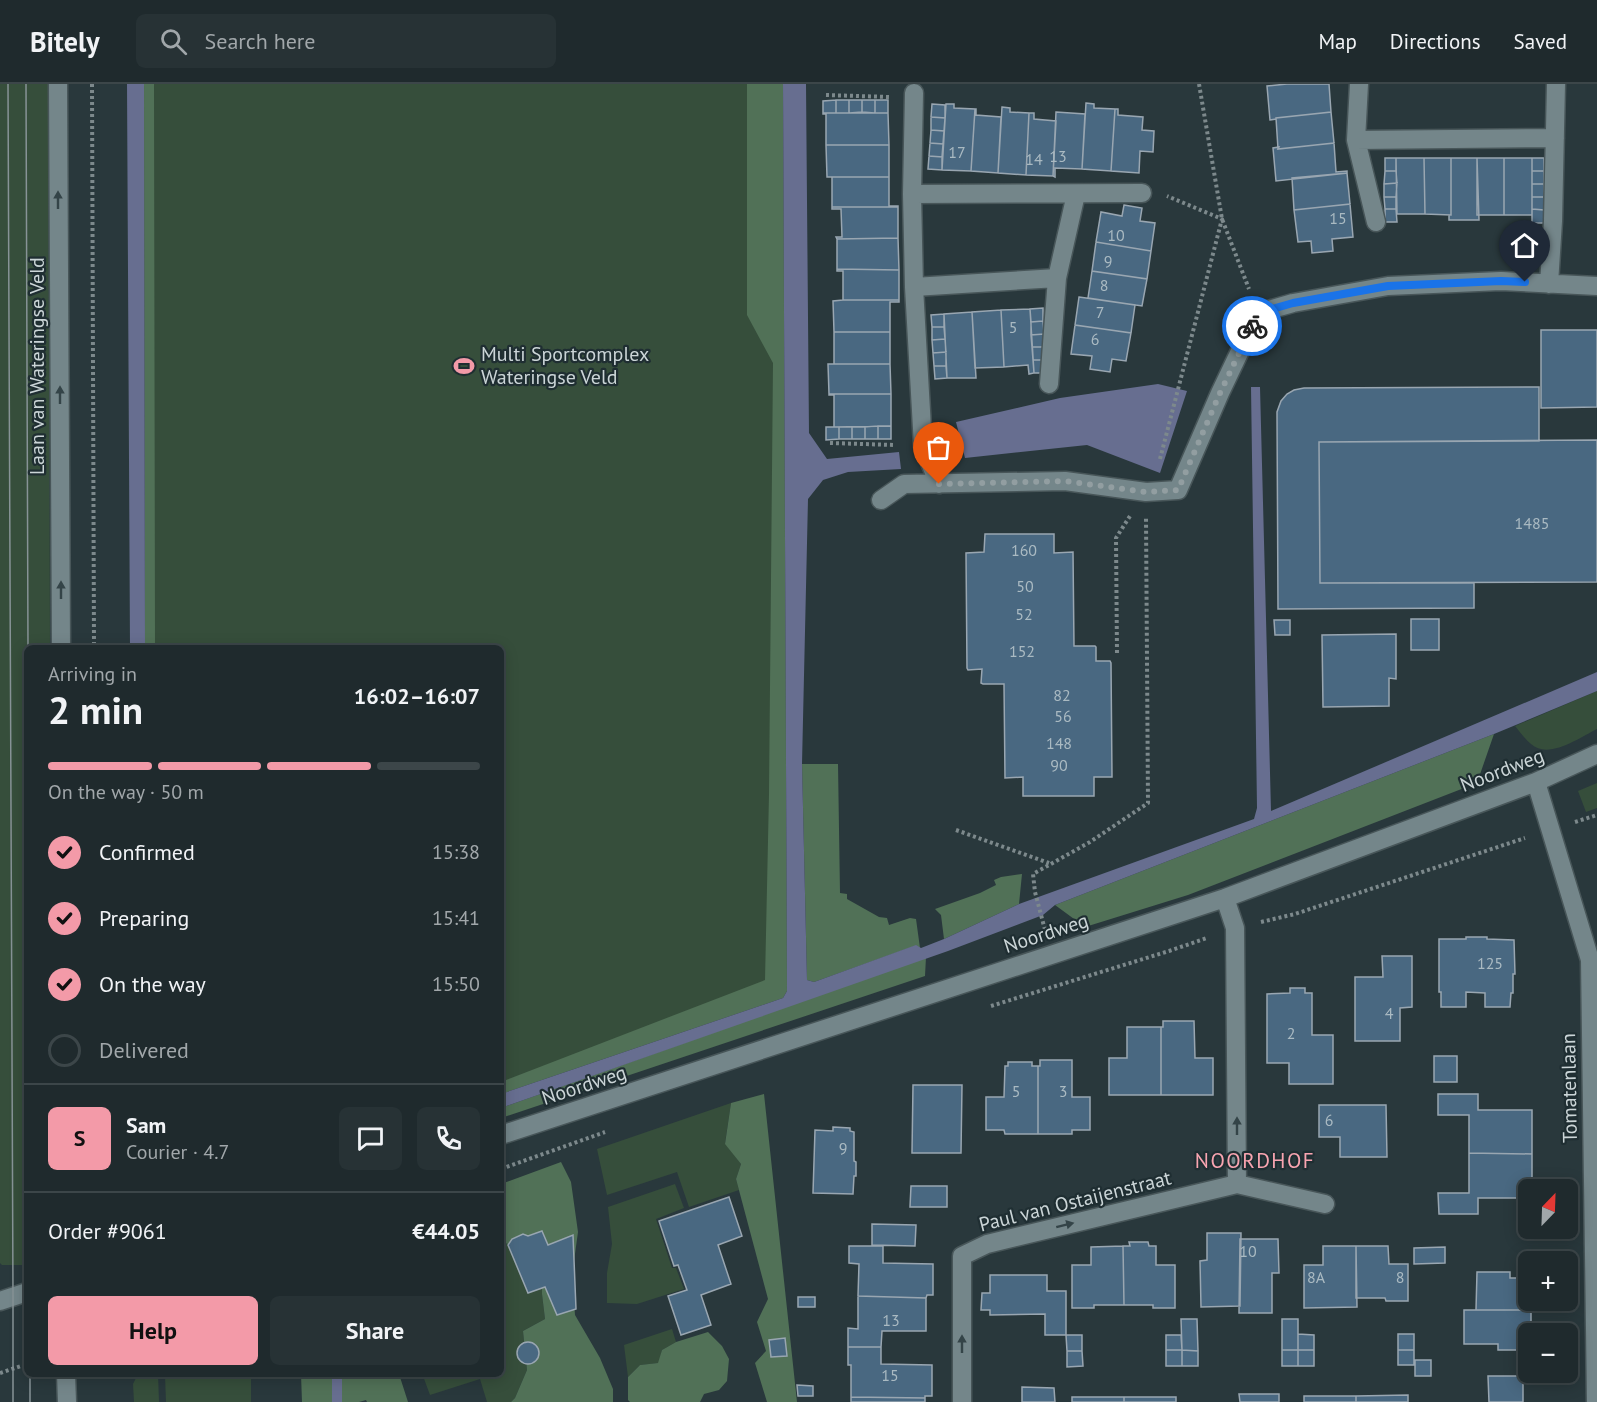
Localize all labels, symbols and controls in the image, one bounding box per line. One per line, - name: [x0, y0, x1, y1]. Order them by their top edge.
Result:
- search box: [136, 14, 556, 68]
- text: Bitely: [30, 23, 100, 60]
- icon: search: [157, 25, 190, 58]
- text: Search here: [205, 27, 316, 55]
- text: Map: [1318, 28, 1357, 55]
- text: Directions: [1390, 28, 1481, 55]
- text: Saved: [1514, 28, 1567, 55]
- house number: 17: [948, 142, 966, 162]
- house number: 13: [1049, 146, 1067, 166]
- house number: 14: [1025, 149, 1043, 169]
- one-way arrow: [54, 190, 63, 209]
- house number: 15: [1329, 208, 1347, 228]
- pin: [1499, 220, 1550, 282]
- house number: 10: [1107, 225, 1125, 245]
- icon: home: [1508, 229, 1541, 262]
- house number: 9: [1104, 251, 1112, 271]
- street label: Laan van Wateringse Veld: [24, 257, 50, 475]
- house number: 8: [1100, 275, 1108, 295]
- courier: [1222, 296, 1282, 356]
- house number: 7: [1096, 302, 1104, 322]
- icon: bike: [1236, 310, 1269, 343]
- house number: 5: [1009, 317, 1017, 337]
- house number: 6: [1091, 329, 1099, 349]
- place label: Multi Sportcomplex Wateringse Veld: [481, 341, 649, 390]
- sports icon: Multi Sportcomplex Wateringse Veld: [452, 354, 476, 378]
- one-way arrow: [55, 385, 65, 404]
- pin: [913, 422, 964, 484]
- icon: bag: [922, 431, 955, 464]
- house number: 1485: [1515, 513, 1549, 533]
- house number: 160: [1011, 540, 1037, 560]
- house number: 50: [1016, 576, 1034, 596]
- one-way arrow: [56, 580, 66, 599]
- house number: 52: [1015, 604, 1033, 624]
- house number: 152: [1009, 641, 1035, 661]
- text: Arriving in: [48, 661, 137, 687]
- text: 16:02–16:07: [354, 682, 480, 710]
- text: 2 min: [48, 684, 143, 735]
- house number: 82: [1053, 685, 1071, 705]
- house number: 56: [1054, 706, 1072, 726]
- house number: 148: [1046, 733, 1072, 753]
- street label: Noordweg: [1456, 742, 1548, 798]
- house number: 90: [1050, 755, 1068, 775]
- text: On the way · 50 m: [48, 779, 204, 805]
- icon: check: [48, 836, 81, 869]
- text: Confirmed: [99, 838, 195, 866]
- text: 15:38: [432, 839, 480, 865]
- icon: check: [48, 902, 81, 935]
- text: Preparing: [99, 904, 189, 932]
- text: 15:41: [432, 905, 480, 931]
- street label: Noordweg: [1000, 907, 1092, 959]
- house number: 125: [1477, 953, 1503, 973]
- icon: check: [48, 968, 81, 1001]
- text: On the way: [99, 970, 206, 998]
- text: 15:50: [432, 971, 480, 997]
- house number: 4: [1385, 1003, 1394, 1023]
- house number: 2: [1287, 1023, 1295, 1043]
- street label: Tomatenlaan: [1555, 1033, 1583, 1143]
- text: Delivered: [99, 1036, 189, 1064]
- street label: Noordweg: [538, 1059, 630, 1111]
- house number: 5: [1012, 1081, 1020, 1101]
- house number: 3: [1059, 1081, 1067, 1101]
- button: chat: [339, 1107, 402, 1170]
- button: phone: [417, 1107, 480, 1170]
- house number: 6: [1325, 1110, 1333, 1130]
- text: Sam: [126, 1111, 166, 1139]
- one-way arrow: [1232, 1116, 1241, 1135]
- text: S: [74, 1124, 85, 1152]
- house number: 9: [839, 1138, 847, 1158]
- text: Courier · 4.7: [126, 1139, 229, 1165]
- district label: NOORDHOF: [1195, 1147, 1315, 1174]
- street label: Paul van Ostaijenstraat: [976, 1164, 1174, 1237]
- north arrow: [1518, 1179, 1578, 1239]
- map controls: [1518, 1179, 1578, 1383]
- text: Order #9061: [48, 1217, 167, 1245]
- text: €44.05: [412, 1217, 480, 1245]
- one-way arrow: [1056, 1220, 1074, 1230]
- house number: 10: [1239, 1241, 1257, 1261]
- button: +: [1518, 1251, 1578, 1311]
- house number: 8A: [1307, 1267, 1326, 1287]
- house number: 8: [1396, 1267, 1404, 1287]
- button: Help: [48, 1296, 258, 1365]
- button: Share: [270, 1296, 480, 1365]
- house number: 13: [882, 1310, 900, 1330]
- button: −: [1518, 1323, 1578, 1383]
- one-way arrow: [957, 1334, 967, 1353]
- house number: 15: [881, 1365, 899, 1385]

